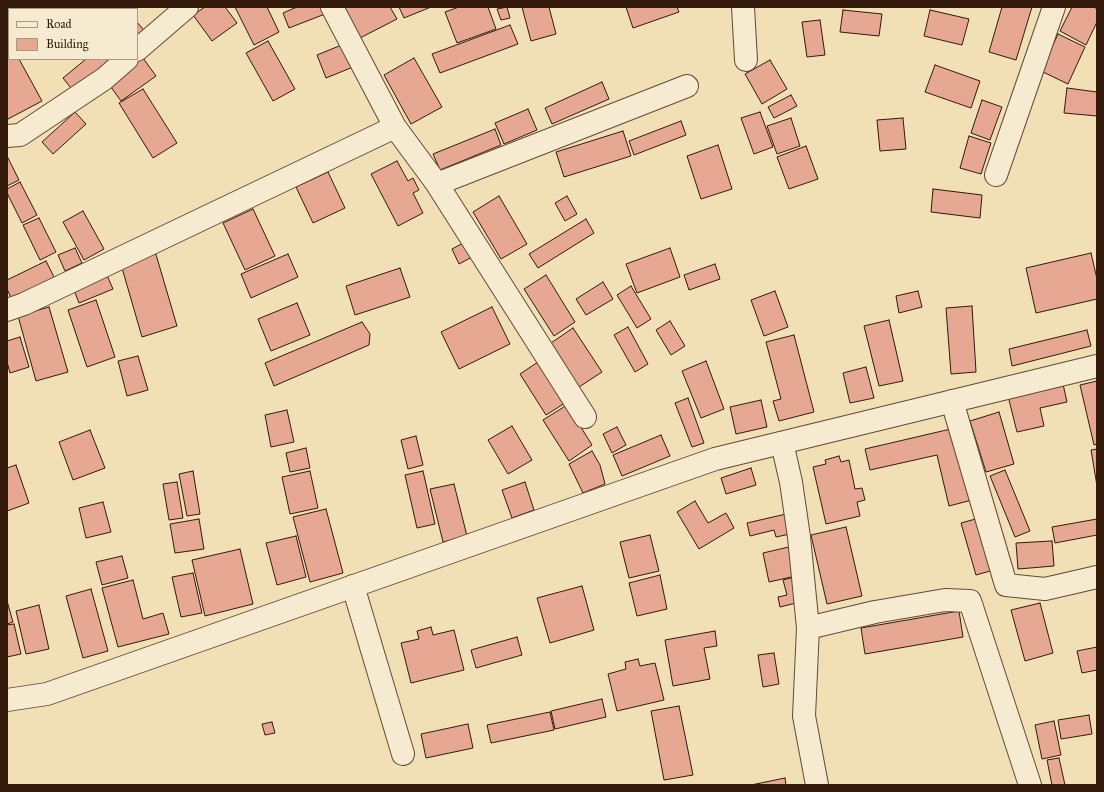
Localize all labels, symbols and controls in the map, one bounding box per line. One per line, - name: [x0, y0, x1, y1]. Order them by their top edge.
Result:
- legend: [8, 8, 138, 60]
- text: Road: [46, 17, 72, 31]
- text: Building: [46, 37, 88, 51]

